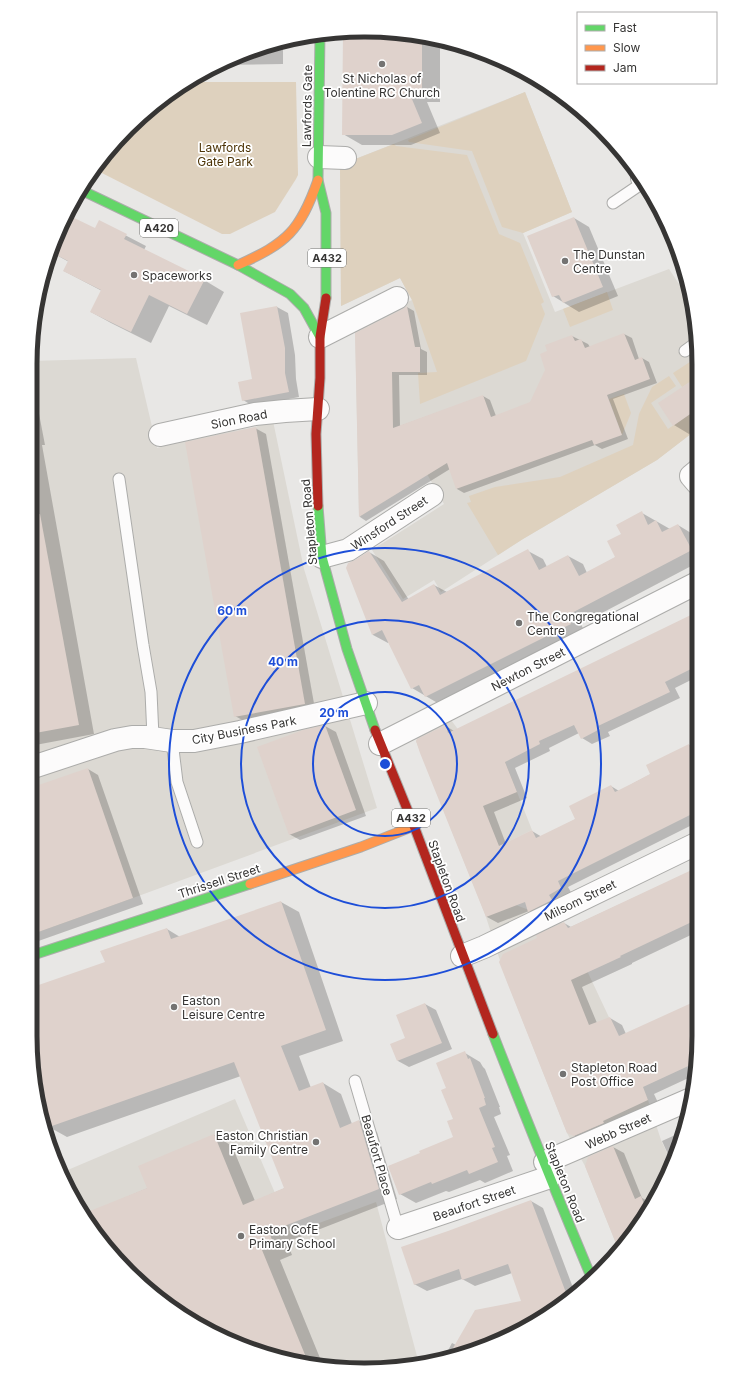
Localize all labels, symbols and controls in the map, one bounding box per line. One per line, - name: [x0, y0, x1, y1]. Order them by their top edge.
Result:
- legend: [577, 12, 717, 84]
- text: Fast: [613, 20, 637, 35]
- text: Slow: [613, 40, 641, 55]
- marker: St Nicholas of Tolentine RC Church: [377, 59, 387, 69]
- text: Jam: [613, 60, 637, 75]
- street label: Lawfords Gate: [299, 65, 315, 147]
- place label: St Nicholas of Tolentine RC Church: [324, 71, 440, 100]
- park label: Lawfords Gate Park: [197, 140, 253, 169]
- road number: A420: [140, 219, 178, 237]
- place label: The Dunstan Centre: [573, 247, 645, 276]
- road number: A432: [308, 249, 346, 267]
- marker: The Dunstan Centre: [560, 256, 570, 266]
- place label: Spaceworks: [142, 268, 212, 283]
- marker: Spaceworks: [129, 270, 139, 280]
- street label: Sion Road: [209, 406, 269, 432]
- street label: Stapleton Road: [298, 478, 320, 566]
- street label: Winsford Street: [348, 493, 430, 553]
- text: 60 m: [217, 603, 247, 618]
- place label: The Congregational Centre: [527, 609, 639, 638]
- marker: The Congregational Centre: [514, 618, 524, 628]
- street label: Newton Street: [489, 644, 568, 694]
- text: 40 m: [268, 654, 298, 669]
- text: 20 m: [319, 705, 349, 720]
- street label: City Business Park: [191, 712, 298, 747]
- centre of rings: [378, 757, 392, 771]
- road number: A432: [392, 809, 430, 827]
- street label: Stapleton Road: [425, 838, 469, 924]
- street label: Thrissell Street: [176, 861, 262, 901]
- street label: Milsom Street: [542, 876, 618, 924]
- place label: Easton Leisure Centre: [182, 993, 265, 1022]
- marker: Easton Leisure Centre: [169, 1002, 179, 1012]
- place label: Stapleton Road Post Office: [571, 1060, 657, 1089]
- marker: Stapleton Road Post Office: [558, 1069, 568, 1079]
- street label: Webb Street: [583, 1110, 653, 1152]
- street label: Beaufort Place: [358, 1113, 396, 1197]
- place label: Easton Christian Family Centre: [216, 1128, 308, 1157]
- marker: Easton Christian Family Centre: [311, 1137, 321, 1147]
- street label: Stapleton Road: [542, 1139, 588, 1225]
- street label: Beaufort Street: [431, 1182, 517, 1224]
- place label: Easton CofE Primary School: [249, 1222, 335, 1251]
- marker: Easton CofE Primary School: [236, 1231, 246, 1241]

